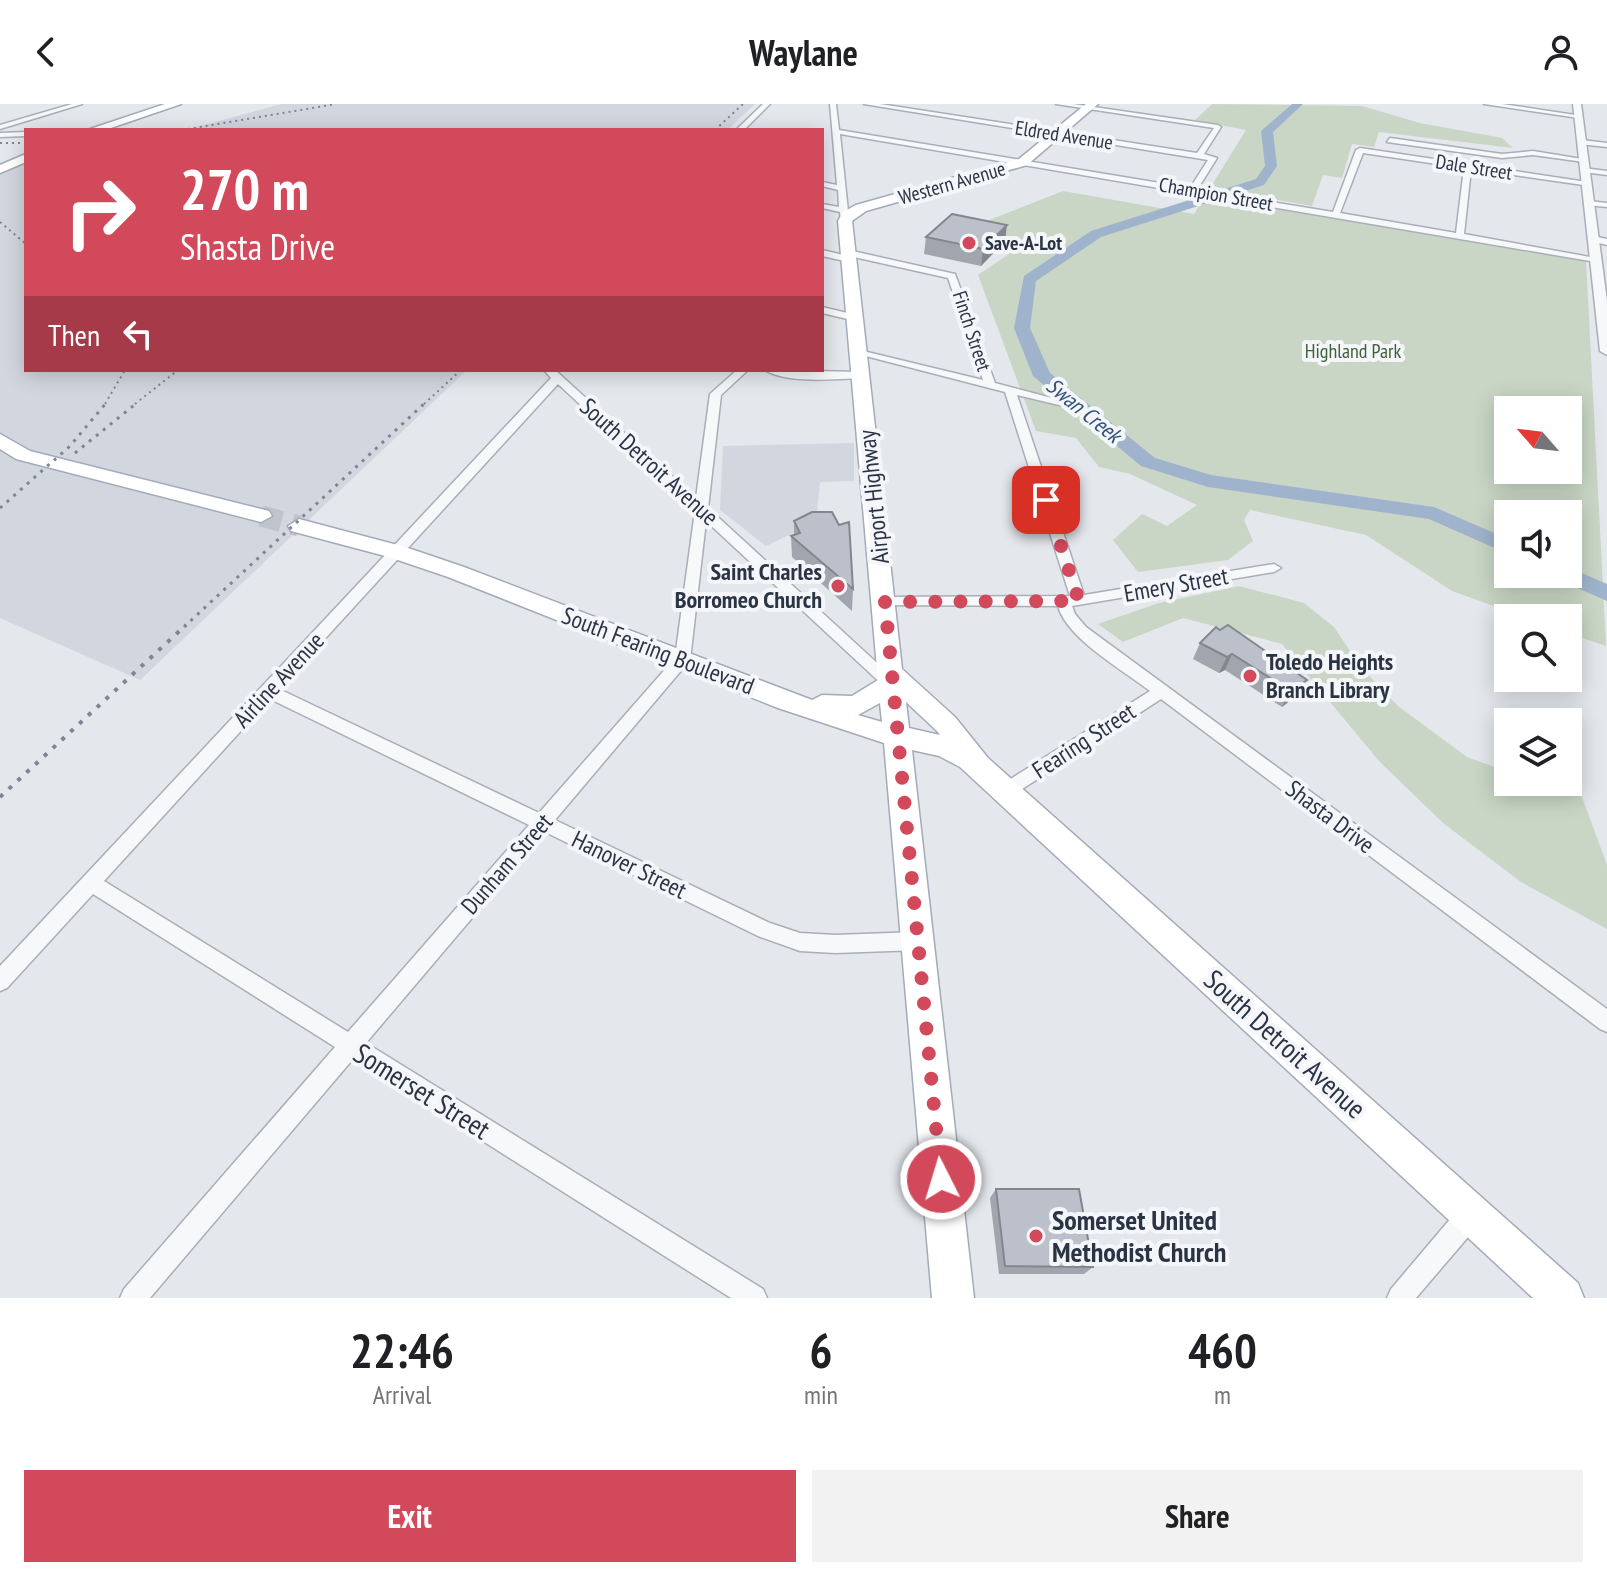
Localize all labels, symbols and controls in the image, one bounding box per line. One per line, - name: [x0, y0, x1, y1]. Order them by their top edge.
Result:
- text: Waylane: [749, 29, 858, 76]
- icon: back: [24, 30, 68, 74]
- icon: person: [1539, 30, 1583, 74]
- street label: Eldred Avenue: [1013, 114, 1115, 156]
- street label: Dale Street: [1434, 148, 1515, 186]
- text: 270 m: [180, 153, 309, 225]
- street label: Western Avenue: [896, 155, 1008, 211]
- icon: right: [48, 160, 152, 264]
- street label: Champion Street: [1157, 171, 1275, 217]
- text: Shasta Drive: [180, 223, 335, 270]
- place label: Save-A-Lot: [985, 230, 1062, 256]
- marker: Save-A-Lot: [960, 234, 978, 252]
- street label: Finch Street: [947, 288, 997, 375]
- icon: left: [116, 312, 160, 356]
- text: Then: [48, 315, 100, 354]
- park label: Highland Park: [1305, 338, 1402, 364]
- water label: Swan Creek: [1041, 371, 1129, 450]
- street label: South Detroit Avenue: [573, 391, 725, 532]
- north arrow: [1494, 396, 1582, 484]
- map controls: [1494, 396, 1582, 796]
- street label: Airport Highway: [851, 429, 896, 566]
- pin: [1012, 466, 1080, 534]
- icon: arrive: [1024, 478, 1068, 522]
- button: sound: [1494, 500, 1582, 588]
- place label: Saint Charles Borromeo Church: [675, 556, 822, 615]
- street label: Emery Street: [1121, 560, 1231, 609]
- marker: Saint Charles Borromeo Church: [829, 577, 847, 595]
- street label: South Fearing Boulevard: [558, 600, 759, 701]
- button: search: [1494, 604, 1582, 692]
- street label: Airline Avenue: [227, 625, 331, 734]
- place label: Toledo Heights Branch Library: [1266, 646, 1393, 705]
- marker: Toledo Heights Branch Library: [1241, 667, 1259, 685]
- street label: Fearing Street: [1026, 696, 1142, 785]
- button: layers: [1494, 708, 1582, 796]
- street label: Shasta Drive: [1280, 773, 1381, 860]
- street label: Dunham Street: [454, 806, 559, 921]
- street label: Hanover Street: [567, 824, 692, 906]
- street label: South Detroit Avenue: [1197, 961, 1374, 1126]
- street label: Somerset Street: [347, 1034, 498, 1147]
- position arrow: [899, 1137, 983, 1221]
- place label: Somerset United Methodist Church: [1052, 1201, 1226, 1270]
- marker: Somerset United Methodist Church: [1027, 1227, 1045, 1245]
- text: 22:46: [350, 1319, 454, 1381]
- text: 6: [810, 1319, 832, 1381]
- text: 460: [1188, 1319, 1257, 1381]
- text: Arrival: [373, 1378, 431, 1411]
- text: min: [804, 1378, 838, 1411]
- text: m: [1214, 1378, 1231, 1411]
- button: Exit: [24, 1470, 796, 1562]
- button: Share: [812, 1470, 1583, 1562]

